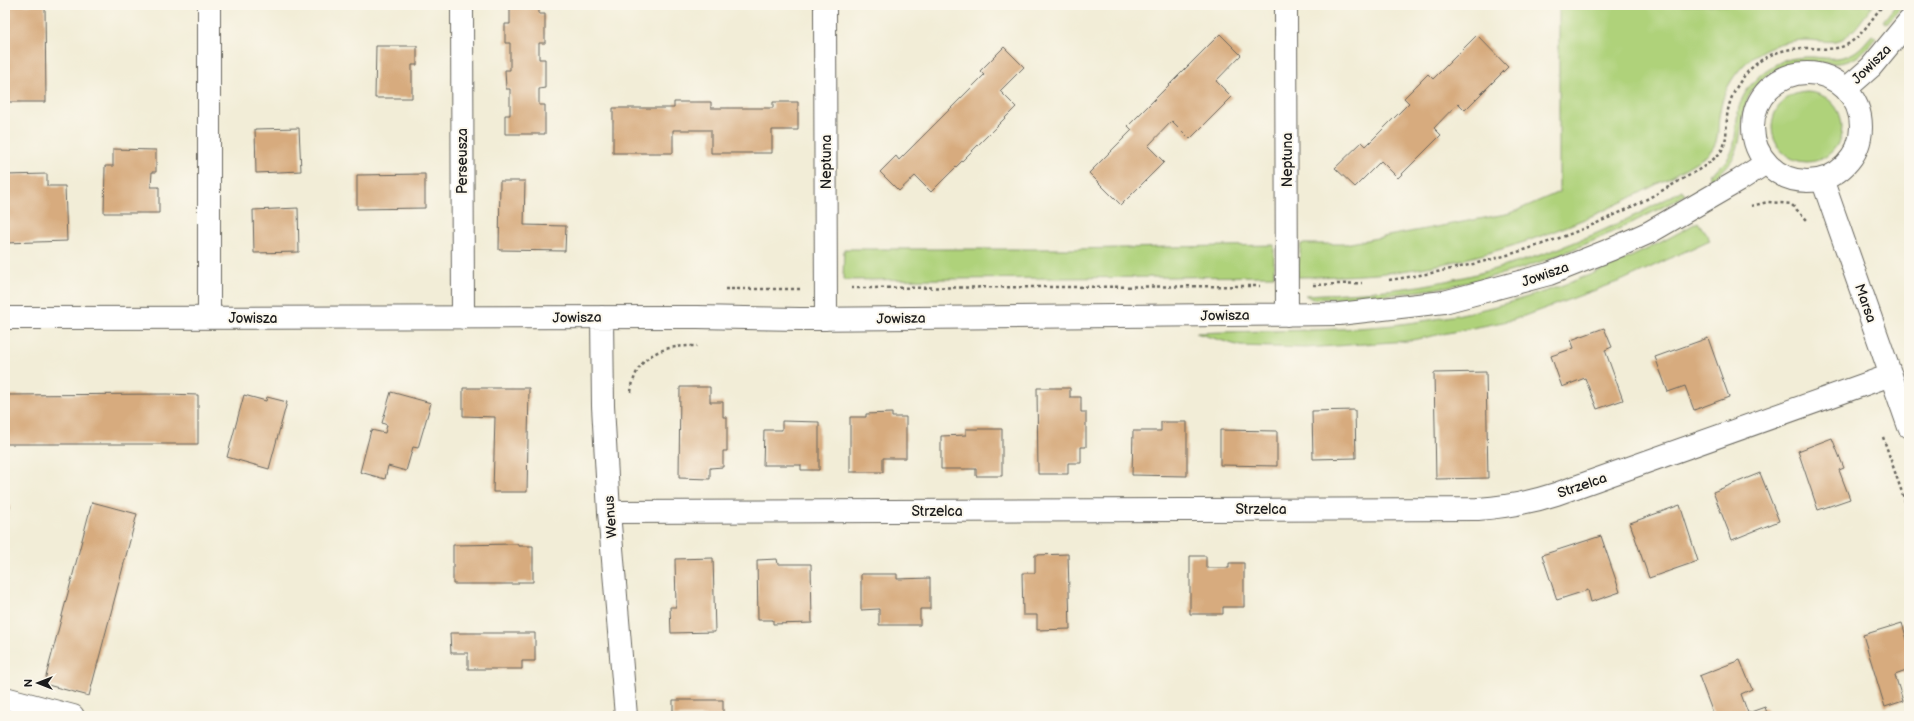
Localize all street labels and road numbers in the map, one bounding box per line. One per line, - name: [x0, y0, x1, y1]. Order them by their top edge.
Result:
- street label: Jowisza: [1848, 41, 1895, 88]
- street label: Perseusza: [454, 128, 471, 194]
- street label: Neptuna: [1279, 133, 1296, 187]
- street label: Neptuna: [818, 135, 835, 189]
- street label: Jowisza: [1519, 258, 1571, 290]
- street label: Marsa: [1851, 282, 1880, 325]
- street label: Jowisza: [1200, 307, 1250, 324]
- street label: Jowisza: [552, 309, 602, 326]
- street label: Jowisza: [229, 310, 278, 327]
- street label: Jowisza: [876, 310, 926, 327]
- street label: Strzelca: [1555, 469, 1609, 502]
- street label: Wenus: [601, 495, 620, 539]
- street label: Strzelca: [1235, 501, 1287, 518]
- street label: Strzelca: [911, 503, 963, 520]

